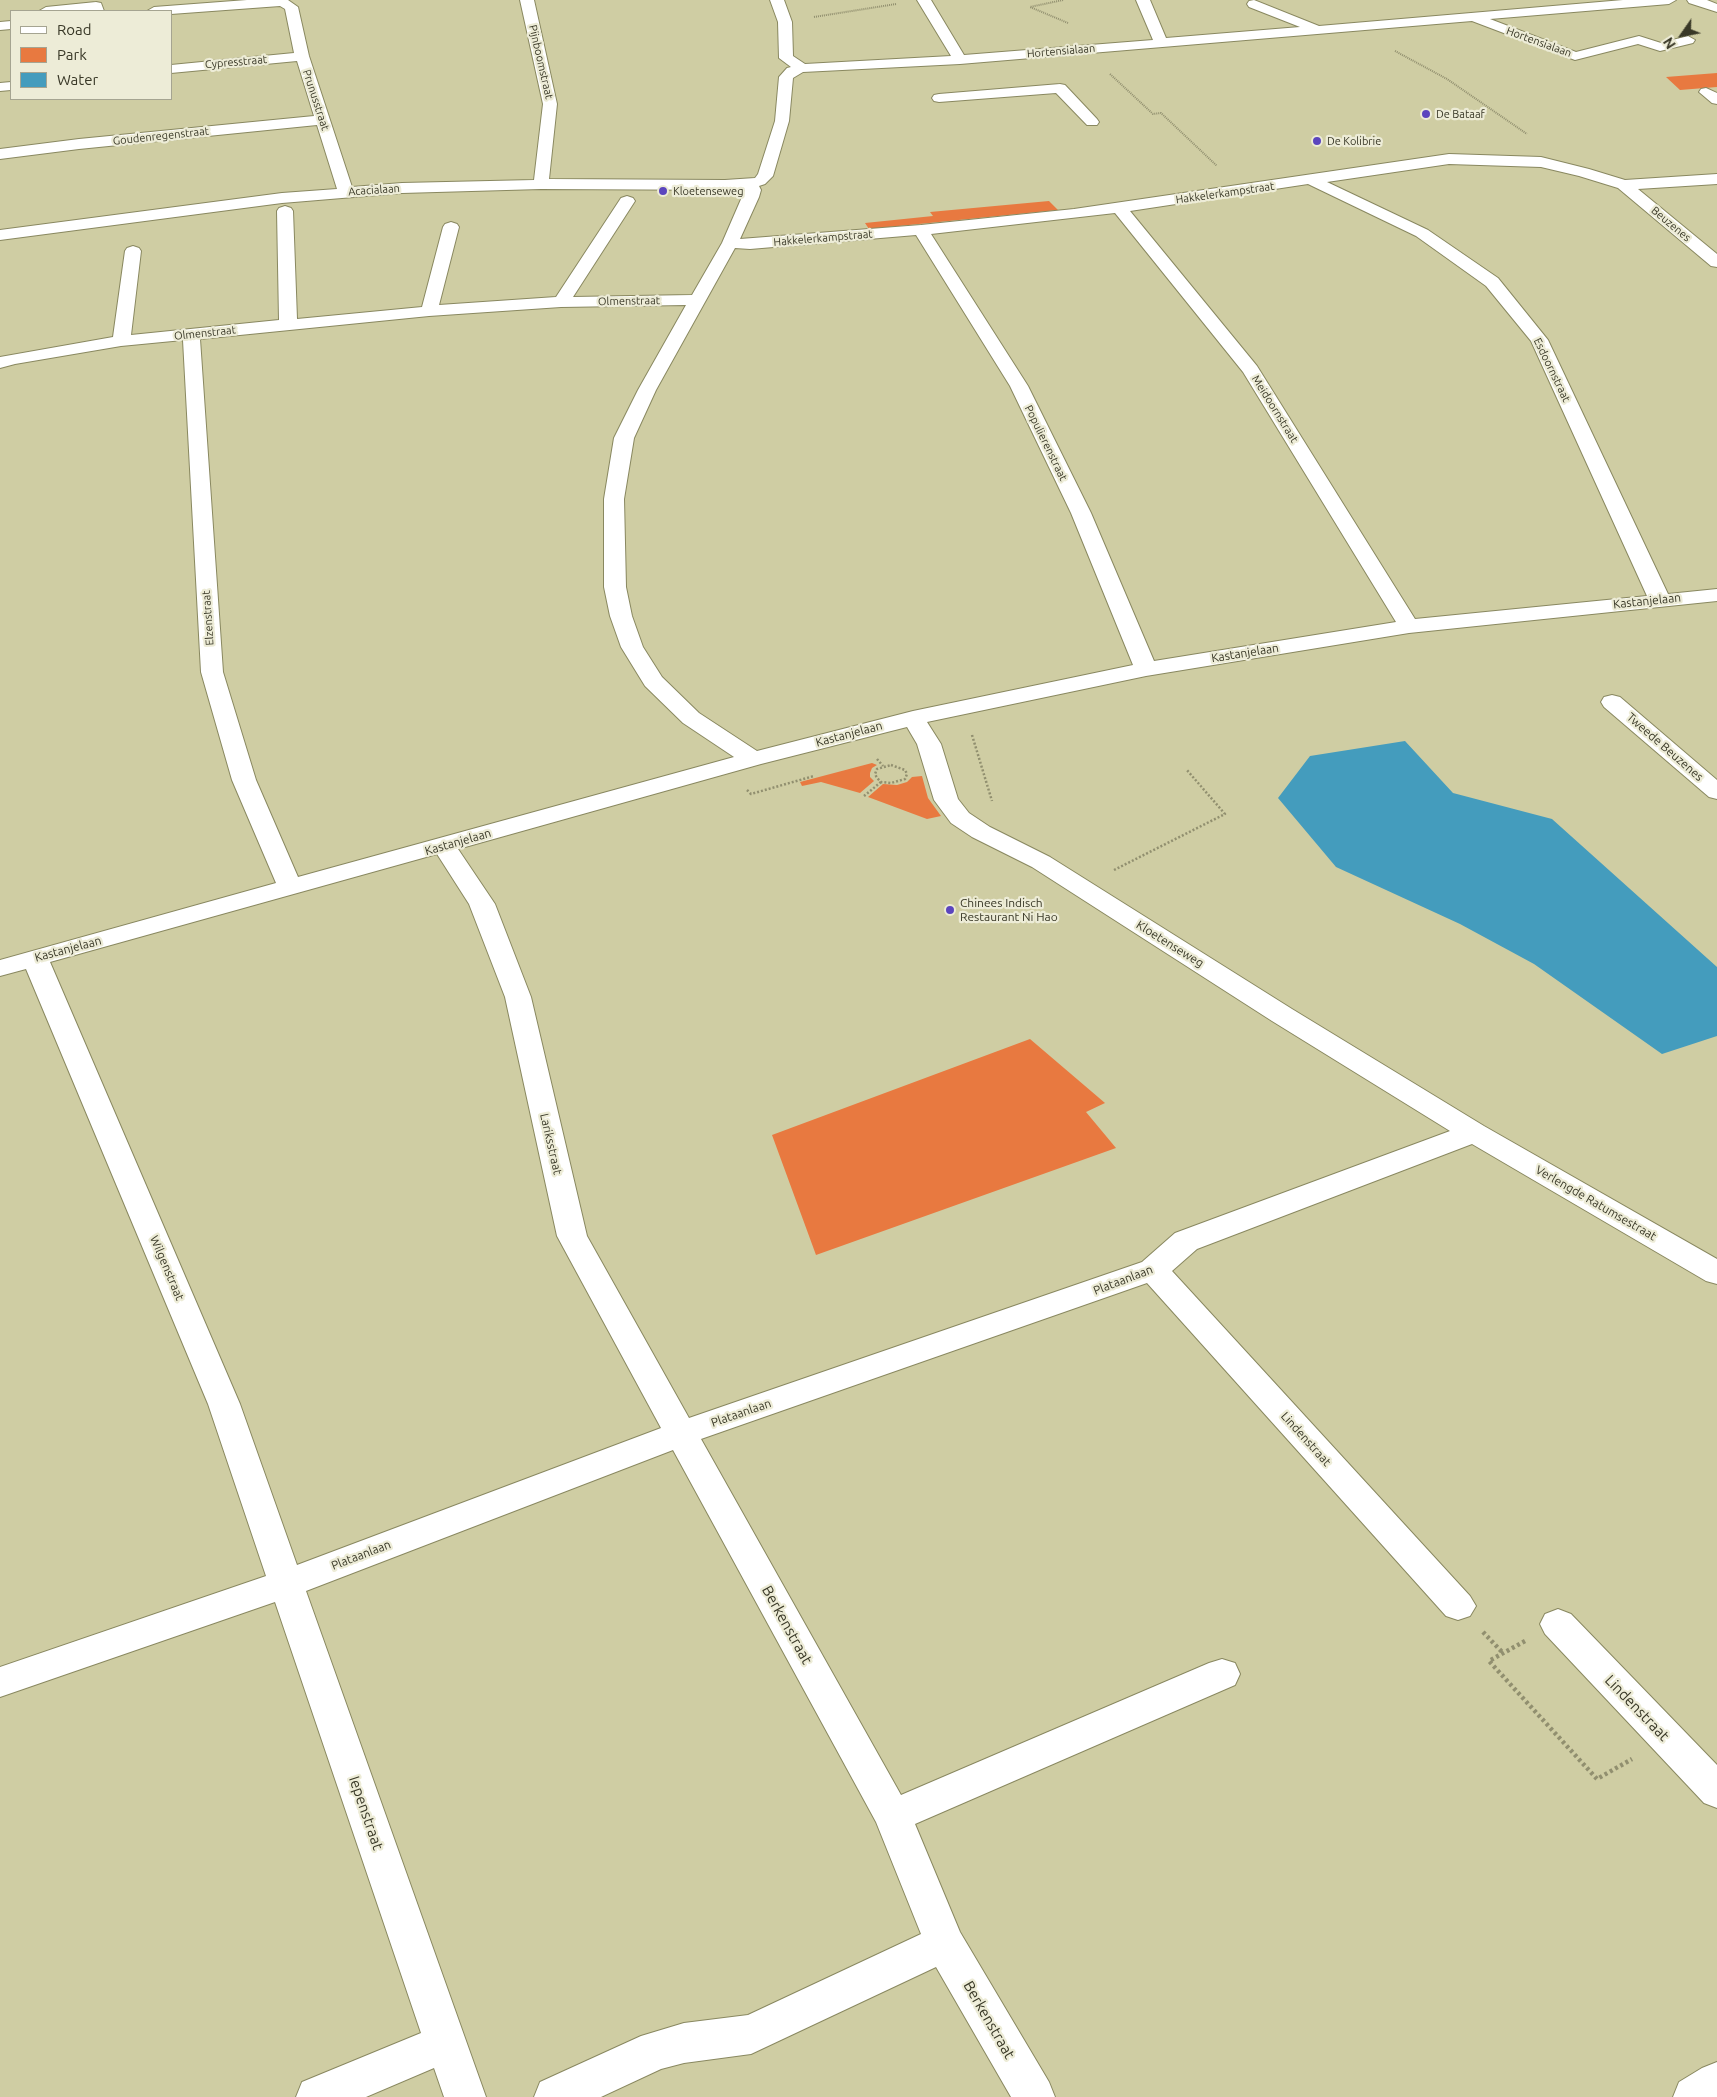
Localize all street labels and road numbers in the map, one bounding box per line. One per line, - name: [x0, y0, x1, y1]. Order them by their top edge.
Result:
- street label: Pijnboomstraat: [526, 24, 556, 100]
- street label: Hortensialaan: [1505, 24, 1573, 60]
- street label: Hortensialaan: [1026, 41, 1096, 61]
- street label: Cypresstraat: [204, 53, 268, 71]
- street label: Prunusstraat: [300, 68, 332, 132]
- street label: Goudenregenstraat: [112, 124, 210, 148]
- street label: Hakkelerkampstraat: [1175, 180, 1275, 206]
- street label: Acacialaan: [348, 182, 400, 198]
- street label: Beuzenes: [1649, 204, 1693, 244]
- street label: Hakkelerkampstraat: [773, 227, 873, 249]
- street label: Olmenstraat: [598, 294, 660, 308]
- street label: Olmenstraat: [173, 323, 237, 343]
- street label: Esdoornstraat: [1531, 336, 1573, 404]
- street label: Meidoornstraat: [1249, 373, 1301, 445]
- street label: Populierenstraat: [1022, 403, 1070, 483]
- street label: Elzenstraat: [199, 590, 217, 646]
- street label: Kastanjelaan: [1612, 590, 1682, 612]
- street label: Kastanjelaan: [1210, 641, 1280, 665]
- street label: Tweede Beuzenes: [1624, 710, 1706, 784]
- street label: Kastanjelaan: [814, 718, 884, 750]
- street label: Kastanjelaan: [423, 826, 493, 858]
- street label: Kloetenseweg: [1134, 918, 1206, 970]
- street label: Kastanjelaan: [33, 933, 103, 965]
- street label: Lariksstraat: [537, 1112, 565, 1176]
- street label: Verlengde Ratumsestraat: [1533, 1162, 1659, 1244]
- street label: Wilgenstraat: [147, 1233, 187, 1303]
- street label: Plataanlaan: [1091, 1262, 1155, 1298]
- street label: Plataanlaan: [709, 1396, 773, 1430]
- street label: Lindenstraat: [1278, 1409, 1334, 1469]
- street label: Plataanlaan: [329, 1537, 393, 1573]
- street label: Berkenstraat: [758, 1583, 816, 1667]
- street label: Lindenstraat: [1601, 1671, 1673, 1745]
- street label: Iepenstraat: [345, 1774, 387, 1852]
- street label: Berkenstraat: [959, 1978, 1019, 2062]

